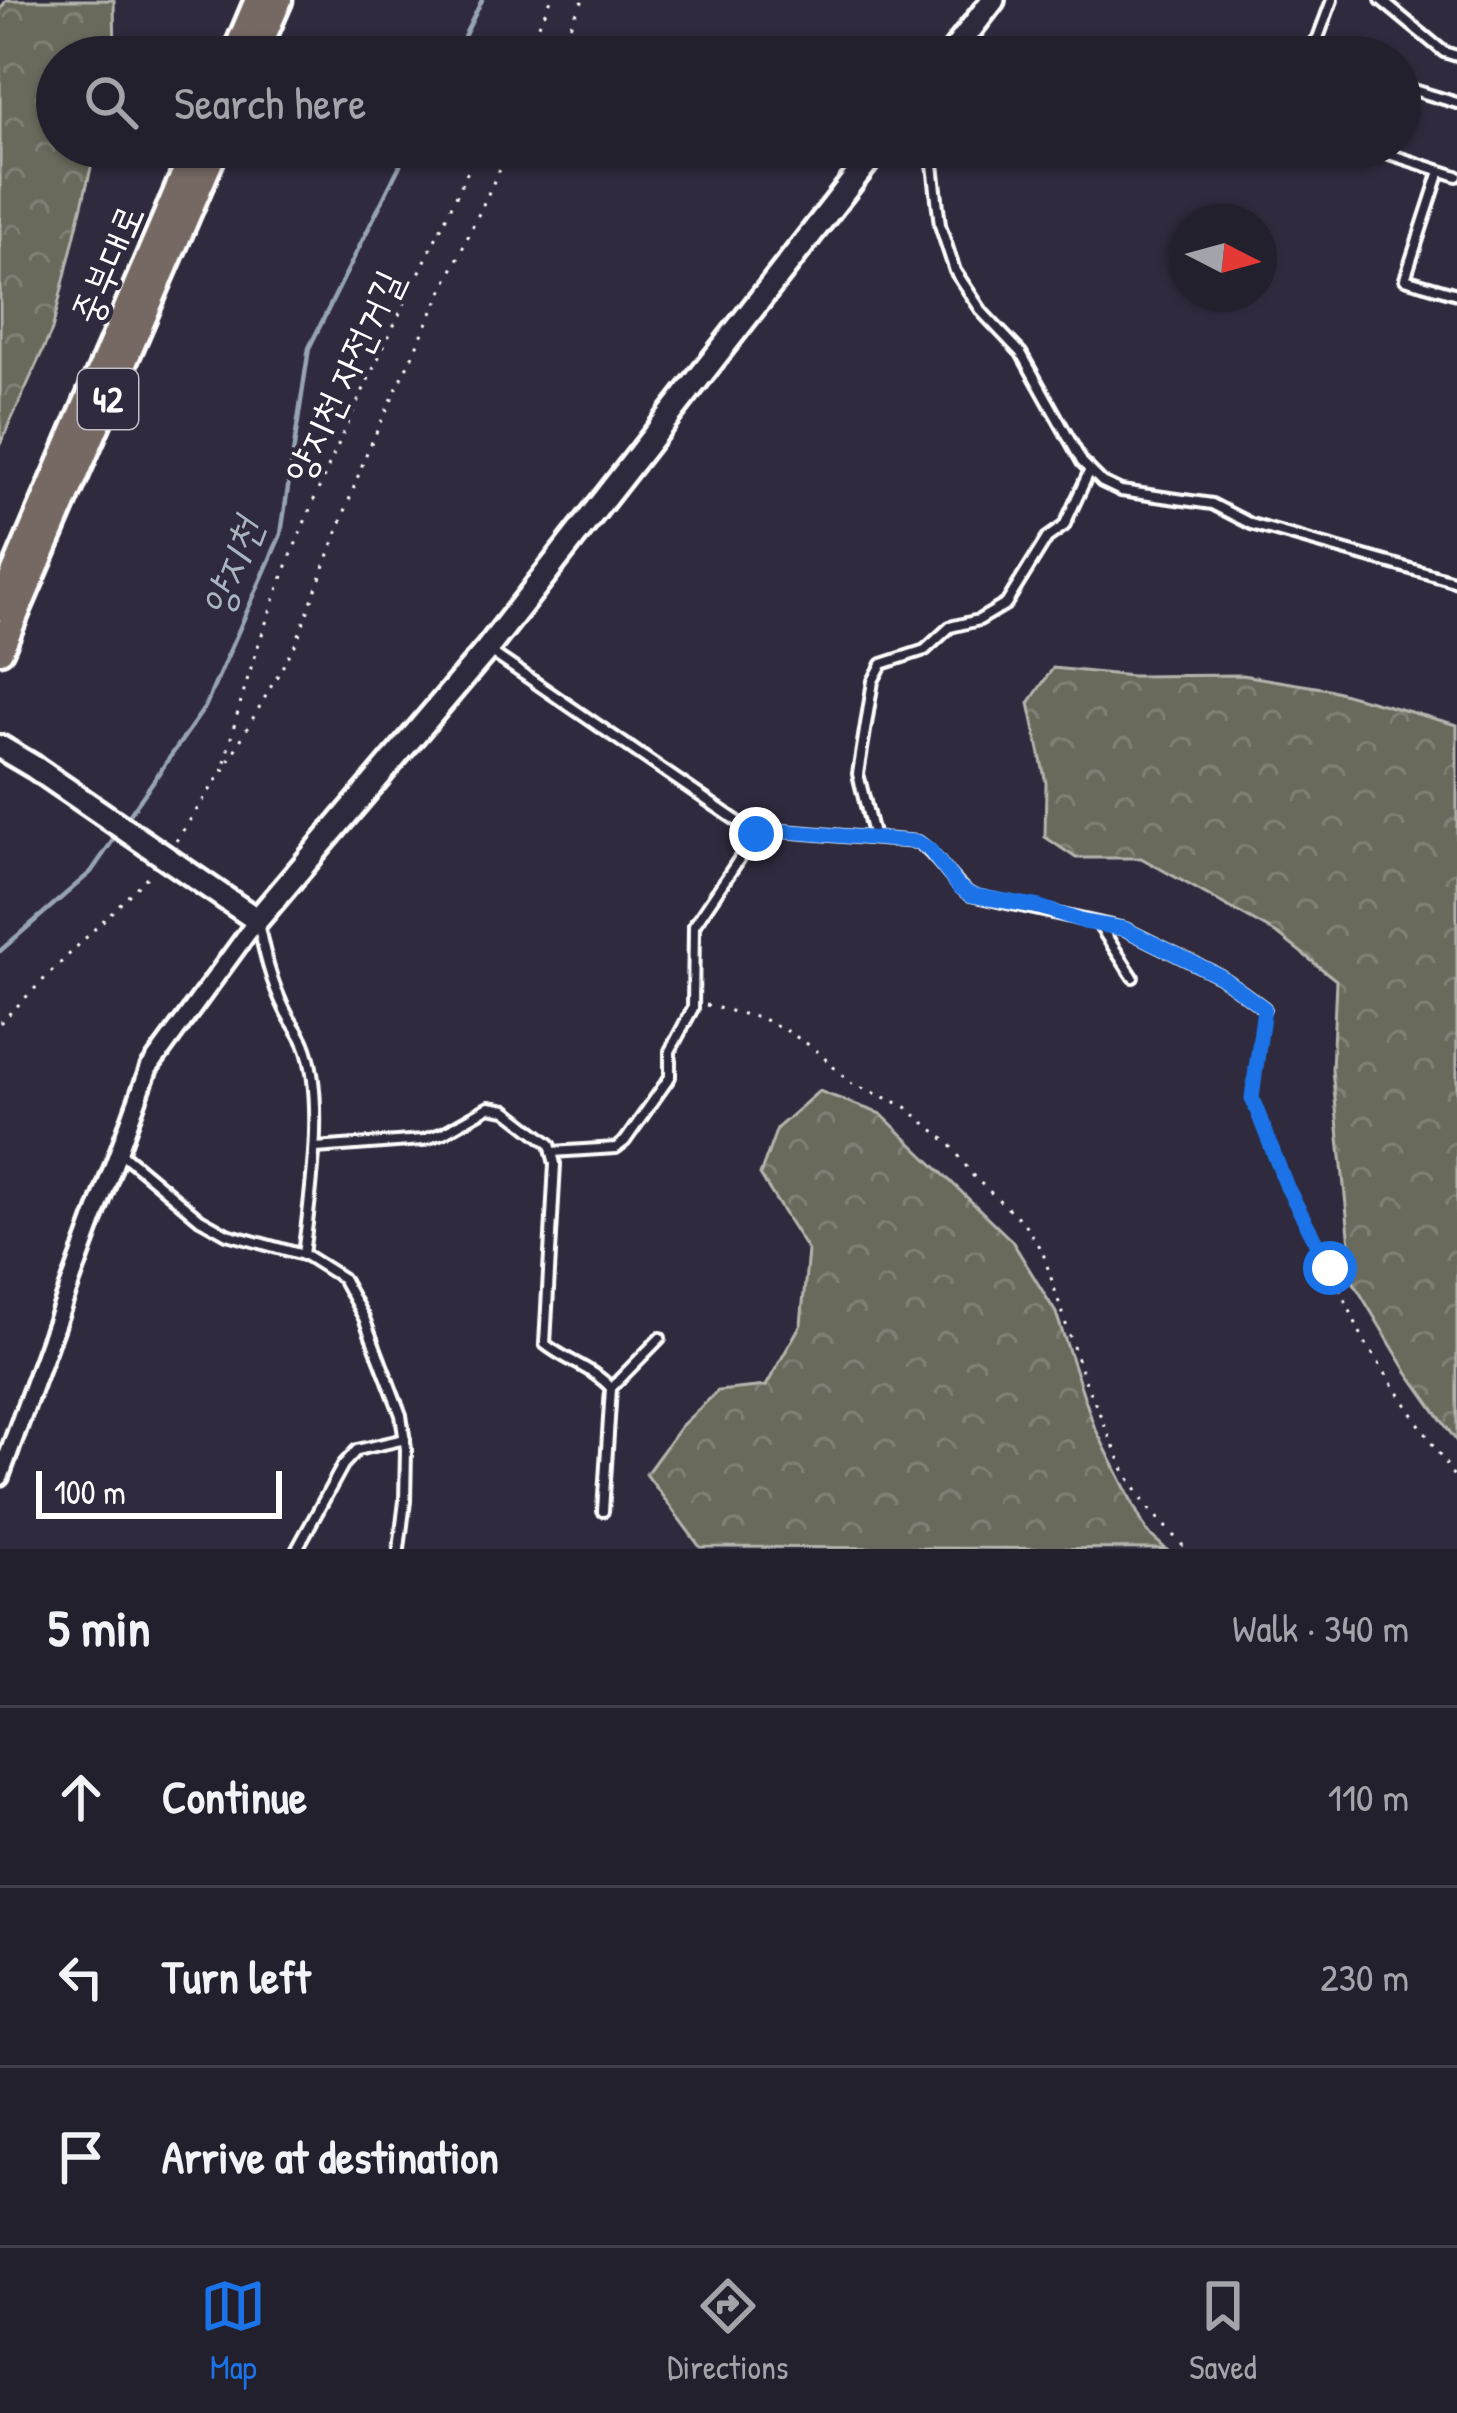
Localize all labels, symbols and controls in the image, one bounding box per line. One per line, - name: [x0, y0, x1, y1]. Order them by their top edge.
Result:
- search box: [36, 36, 1421, 168]
- icon: search: [78, 69, 144, 135]
- text: Search here: [174, 72, 366, 133]
- street label: 중부대로: [58, 196, 155, 332]
- north arrow: [1169, 204, 1277, 312]
- street label: 양지천 자전거길: [270, 261, 415, 491]
- road number: 42: [78, 369, 138, 429]
- water label: 양지천: [186, 505, 277, 624]
- route end: [729, 807, 783, 861]
- route start: [1303, 1241, 1357, 1295]
- scale bar: [36, 1465, 282, 1518]
- text: 100 m: [54, 1470, 126, 1514]
- text: 5 min: [48, 1593, 150, 1662]
- text: Walk · 340 m: [1232, 1601, 1409, 1654]
- icon: ahead: [48, 1764, 114, 1830]
- text: Continue: [162, 1766, 307, 1827]
- text: 110 m: [1328, 1770, 1409, 1823]
- icon: left: [48, 1944, 114, 2010]
- text: Turn left: [162, 1946, 311, 2007]
- text: 230 m: [1320, 1950, 1409, 2003]
- icon: arrive: [48, 2124, 114, 2190]
- text: Arrive at destination: [162, 2126, 499, 2187]
- tab: Map: [200, 2273, 266, 2389]
- tab: Directions: [667, 2273, 789, 2389]
- tab: Saved: [1189, 2273, 1257, 2389]

